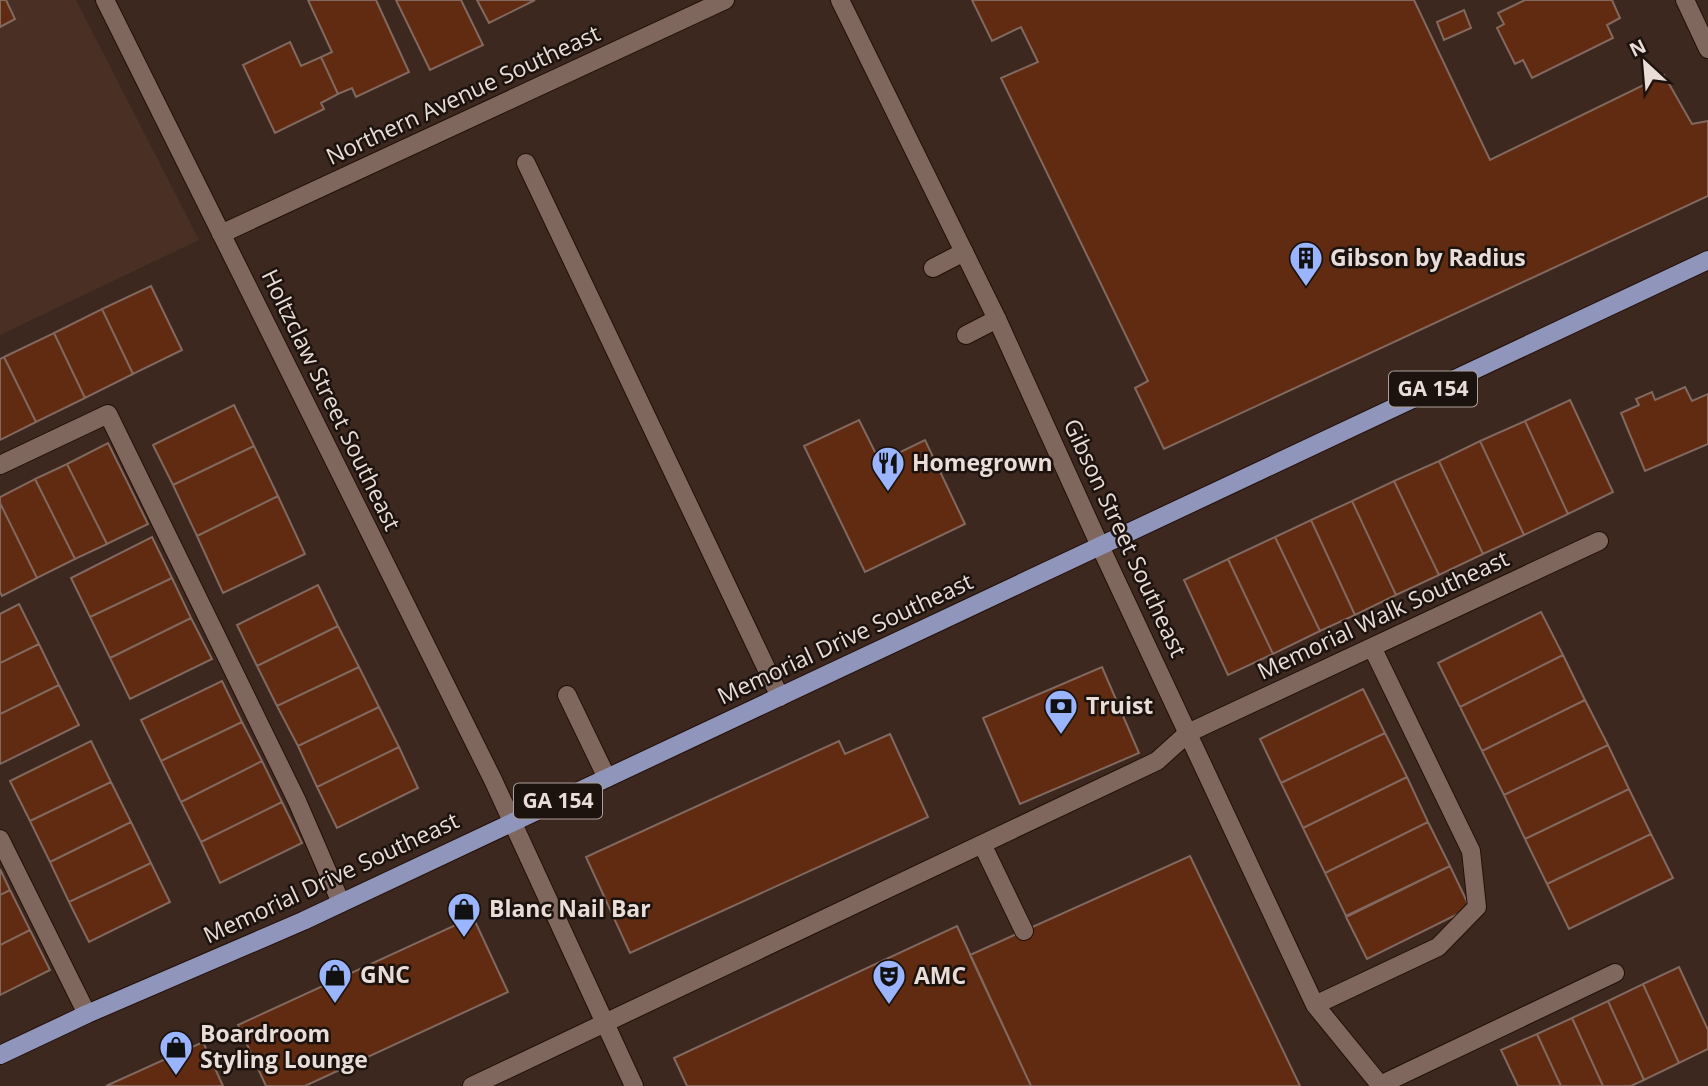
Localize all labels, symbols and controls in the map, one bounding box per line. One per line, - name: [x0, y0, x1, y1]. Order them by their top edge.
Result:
- street label: Northern Avenue Southeast: [320, 16, 605, 172]
- north arrow: [1610, 28, 1680, 98]
- text: N: [1625, 33, 1650, 63]
- building icon: Gibson by Radius: [1287, 239, 1325, 288]
- place label: Gibson by Radius: [1330, 241, 1526, 273]
- street label: Holtzclaw Street Southeast: [255, 264, 409, 536]
- road number: GA 154: [1389, 372, 1477, 406]
- street label: Gibson Street Southeast: [1057, 413, 1195, 662]
- restaurant icon: Homegrown: [869, 444, 907, 493]
- place label: Homegrown: [912, 446, 1053, 478]
- street label: Memorial Walk Southeast: [1252, 542, 1514, 687]
- street label: Memorial Drive Southeast: [712, 565, 978, 711]
- bank icon: Truist: [1042, 687, 1080, 736]
- place label: Truist: [1086, 689, 1153, 721]
- road number: GA 154: [514, 784, 602, 818]
- street label: Memorial Drive Southeast: [198, 804, 464, 950]
- shop icon: Blanc Nail Bar: [445, 890, 483, 939]
- place label: Blanc Nail Bar: [489, 892, 651, 924]
- shop icon: GNC: [316, 956, 354, 1005]
- theatre icon: AMC: [870, 957, 908, 1006]
- place label: GNC: [360, 958, 410, 990]
- place label: AMC: [914, 959, 966, 991]
- place label: Boardroom Styling Lounge: [200, 1017, 368, 1075]
- shop icon: Boardroom Styling Lounge: [157, 1028, 195, 1077]

